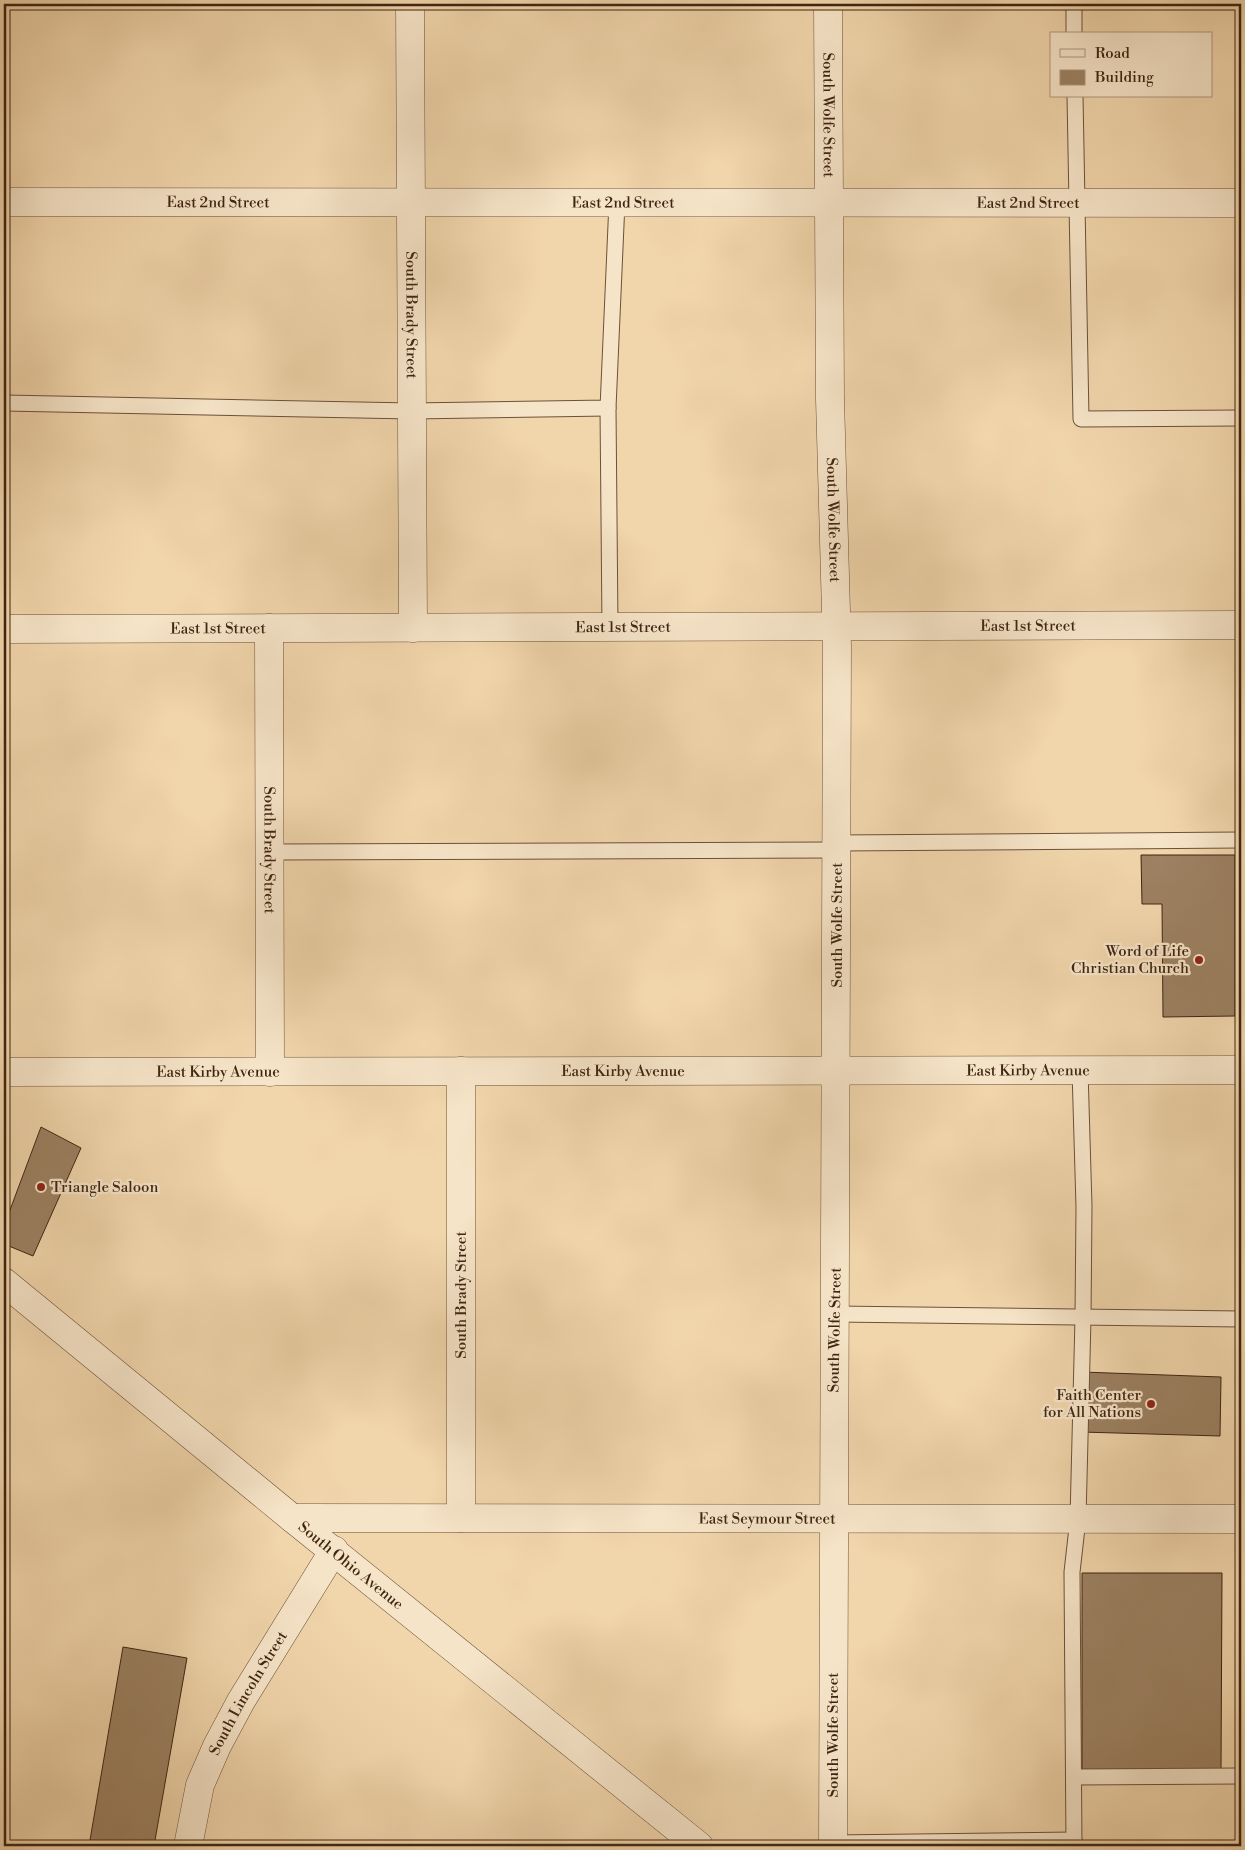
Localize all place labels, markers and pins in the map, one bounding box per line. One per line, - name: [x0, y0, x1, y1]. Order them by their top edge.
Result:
- place label: Word of Life Christian Church: [1071, 942, 1189, 978]
- marker: Word of Life Christian Church: [1193, 954, 1205, 966]
- place label: Triangle Saloon: [51, 1178, 159, 1197]
- marker: Triangle Saloon: [35, 1181, 47, 1193]
- place label: Faith Center for All Nations: [1043, 1386, 1142, 1422]
- marker: Faith Center for All Nations: [1145, 1398, 1157, 1410]

